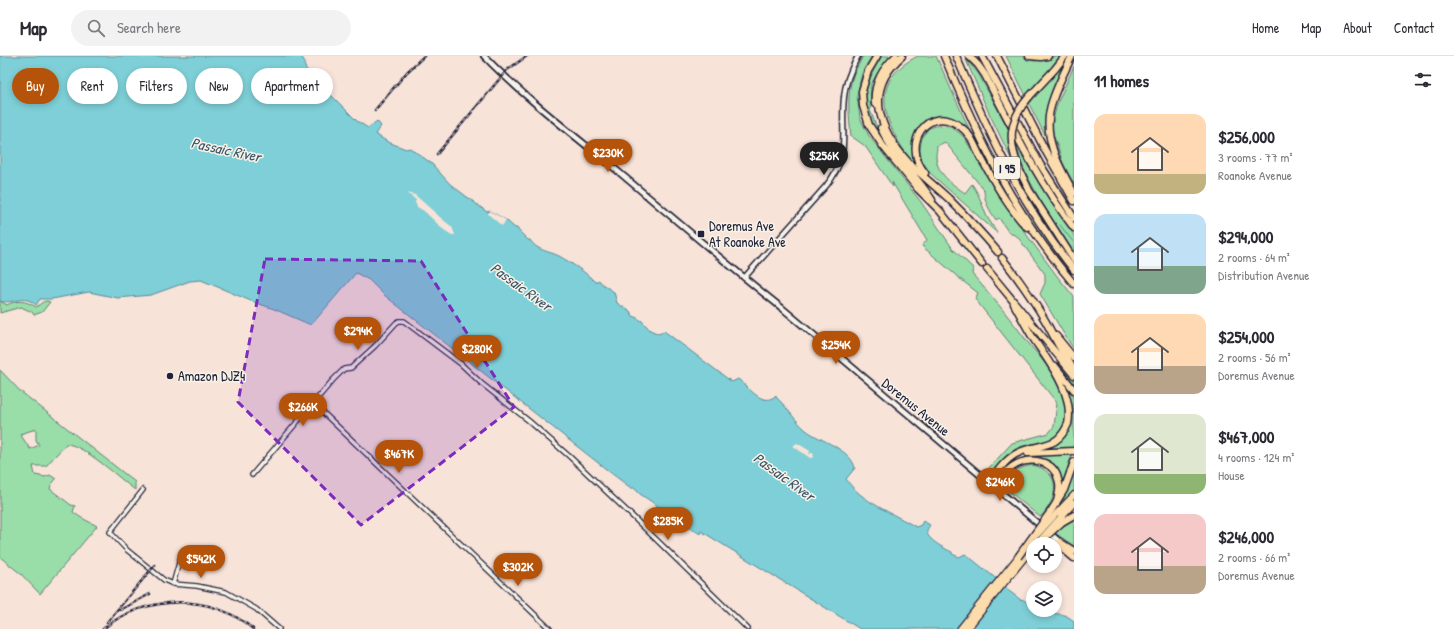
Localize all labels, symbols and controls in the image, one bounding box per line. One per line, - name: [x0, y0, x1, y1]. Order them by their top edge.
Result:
- search box: [71, 10, 351, 46]
- text: Map: [20, 15, 47, 41]
- icon: search: [85, 17, 107, 39]
- text: Search here: [117, 17, 181, 38]
- text: Home: [1252, 18, 1279, 37]
- text: Map: [1301, 18, 1321, 37]
- text: About: [1343, 18, 1372, 37]
- text: Contact: [1394, 18, 1434, 37]
- chip: Buy: [12, 68, 59, 104]
- chip: Rent: [67, 68, 118, 104]
- chip: Filters: [126, 68, 187, 104]
- chip: New: [195, 68, 243, 104]
- chip: Apartment: [251, 68, 333, 104]
- text: 11 homes: [1094, 69, 1149, 92]
- icon: filters: [1412, 69, 1434, 91]
- text: $256,000: [1218, 125, 1275, 148]
- icon: home: [1126, 130, 1174, 178]
- water label: Passaic River: [189, 132, 265, 168]
- pin: $230K: [580, 139, 636, 173]
- pin: $256K: [796, 142, 852, 176]
- text: $230K: [592, 143, 624, 161]
- text: $256K: [809, 146, 839, 164]
- text: 3 rooms · 77 m²: [1218, 148, 1292, 166]
- road number: I 95: [994, 157, 1020, 179]
- text: Roanoke Avenue: [1218, 166, 1292, 184]
- place label: Doremus Ave At Roanoke Ave: [709, 216, 786, 251]
- text: $294,000: [1218, 225, 1273, 248]
- marker: Doremus Ave At Roanoke Ave: [696, 229, 706, 239]
- icon: home: [1126, 230, 1174, 278]
- text: 2 rooms · 64 m²: [1218, 248, 1290, 266]
- water label: Passaic River: [486, 257, 558, 317]
- text: Distribution Avenue: [1218, 266, 1310, 284]
- pin: $294K: [330, 317, 386, 351]
- text: $294K: [343, 321, 373, 339]
- text: $254,000: [1218, 325, 1274, 348]
- icon: home: [1126, 330, 1174, 378]
- pin: $254K: [808, 331, 864, 365]
- pin: $280K: [449, 335, 505, 369]
- text: $254K: [821, 335, 851, 353]
- text: $280K: [462, 339, 492, 357]
- text: 2 rooms · 56 m²: [1218, 348, 1291, 366]
- place label: Amazon DJZ4: [178, 366, 245, 385]
- text: Doremus Avenue: [1218, 366, 1295, 384]
- marker: Amazon DJZ4: [165, 371, 175, 381]
- street label: Doremus Avenue: [878, 373, 955, 440]
- pin: $266K: [275, 393, 331, 427]
- text: $266K: [288, 397, 318, 415]
- text: $467,000: [1218, 425, 1274, 448]
- icon: home: [1126, 430, 1174, 478]
- pin: $467K: [371, 440, 427, 474]
- text: $467K: [384, 444, 414, 462]
- water label: Passaic River: [749, 447, 821, 507]
- text: 4 rooms · 124 m²: [1218, 448, 1294, 466]
- text: House: [1218, 466, 1245, 484]
- pin: $246K: [972, 468, 1028, 502]
- text: $246K: [985, 472, 1015, 490]
- pin: $285K: [640, 507, 696, 541]
- text: $285K: [653, 511, 683, 529]
- text: $246,000: [1218, 525, 1274, 548]
- icon: home: [1126, 530, 1174, 578]
- map controls: [1026, 537, 1062, 617]
- button: locate: [1026, 537, 1062, 573]
- pin: $542K: [173, 545, 229, 579]
- text: 2 rooms · 66 m²: [1218, 548, 1290, 566]
- text: $542K: [186, 549, 216, 567]
- pin: $302K: [490, 553, 546, 587]
- text: $302K: [502, 557, 534, 575]
- text: Doremus Avenue: [1218, 566, 1295, 584]
- button: layers: [1026, 581, 1062, 617]

